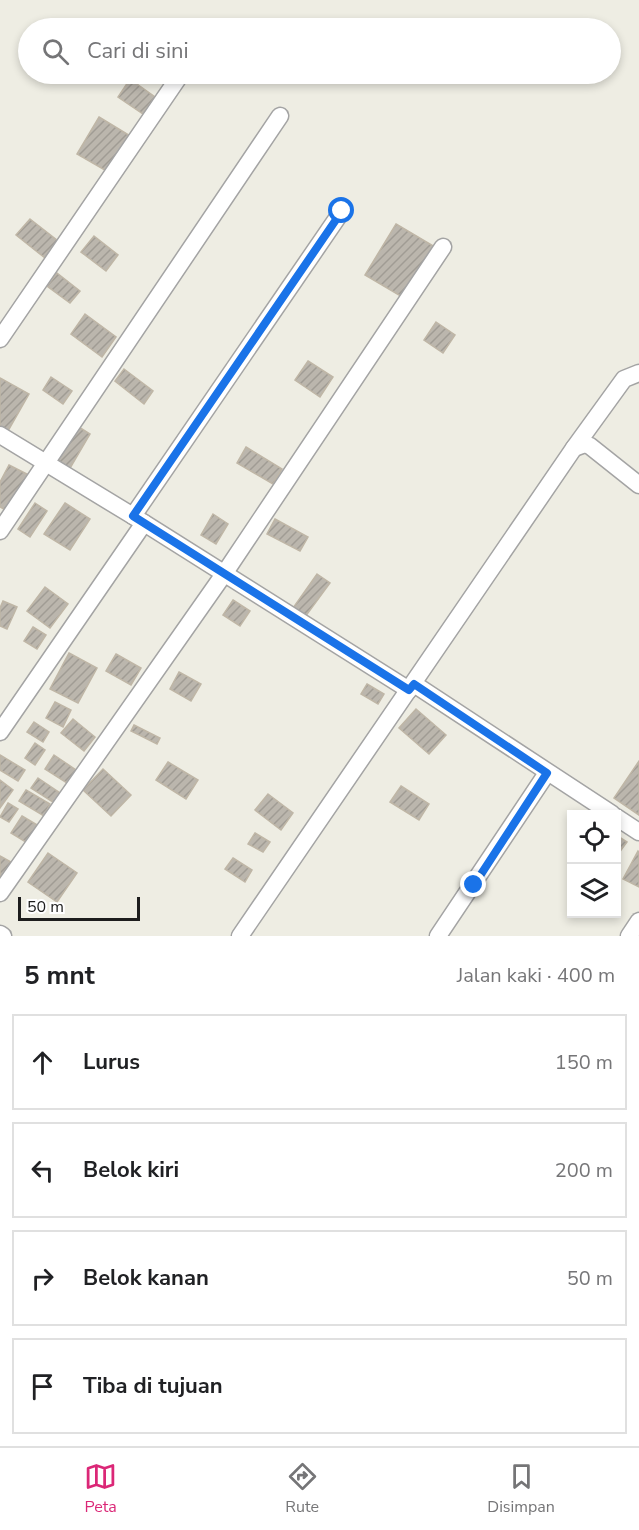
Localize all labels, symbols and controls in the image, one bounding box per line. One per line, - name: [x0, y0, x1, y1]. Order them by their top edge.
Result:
- search box: [18, 18, 621, 84]
- icon: search: [39, 35, 72, 68]
- text: Cari di sini: [87, 36, 189, 66]
- route start: [328, 197, 354, 223]
- map controls: [567, 810, 621, 918]
- button: locate: [567, 810, 621, 864]
- button: layers: [567, 864, 621, 918]
- route end: [460, 871, 486, 897]
- scale bar: [18, 894, 140, 922]
- text: 50 m: [27, 896, 64, 918]
- text: 5 mnt: [24, 958, 95, 993]
- text: Jalan kaki · 400 m: [457, 962, 615, 989]
- icon: ahead: [26, 1046, 59, 1079]
- text: Lurus: [83, 1047, 140, 1077]
- text: 150 m: [555, 1049, 613, 1076]
- icon: left: [26, 1154, 59, 1187]
- text: Belok kiri: [83, 1155, 179, 1185]
- text: 200 m: [555, 1157, 613, 1184]
- icon: right: [26, 1262, 59, 1295]
- text: Belok kanan: [83, 1263, 209, 1293]
- text: 50 m: [567, 1265, 613, 1292]
- icon: arrive: [26, 1370, 59, 1403]
- text: Tiba di tujuan: [83, 1371, 223, 1401]
- tab: Peta: [84, 1460, 117, 1518]
- tab: Rute: [285, 1460, 319, 1518]
- tab: Disimpan: [487, 1460, 555, 1518]

